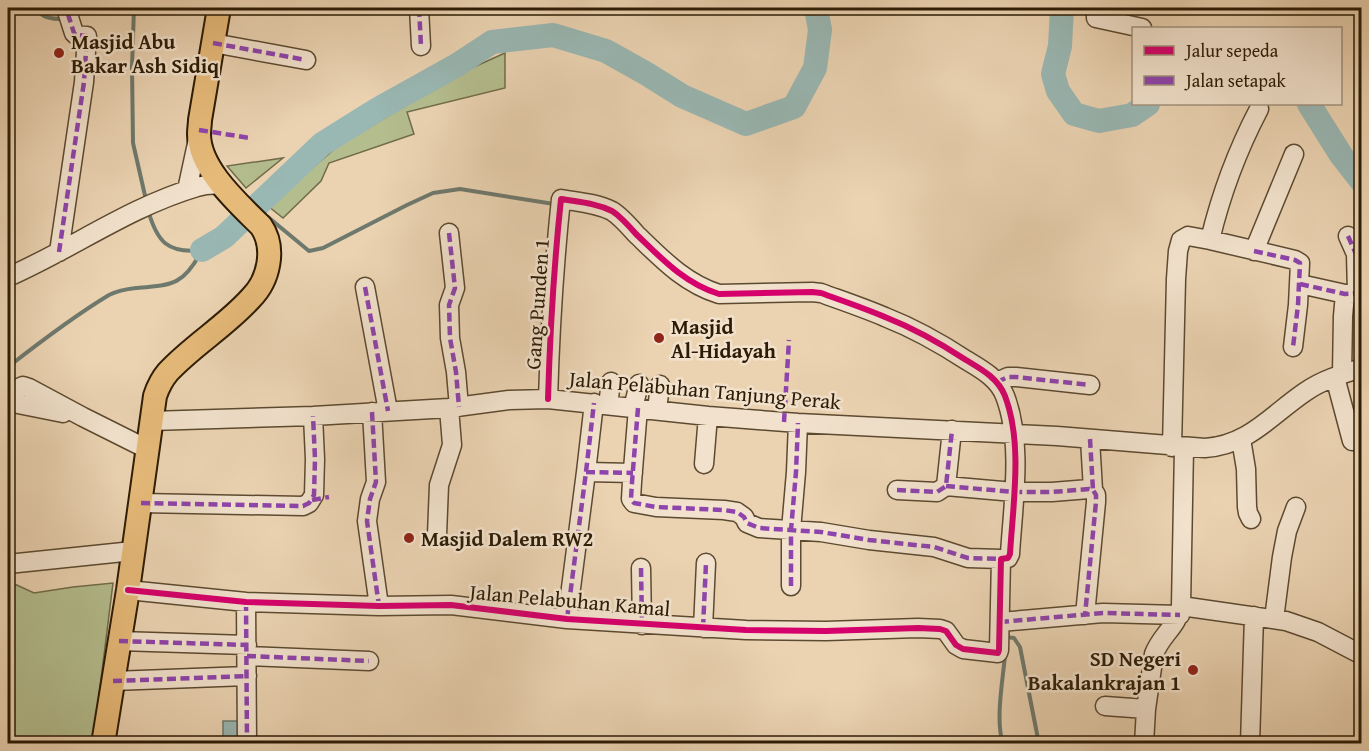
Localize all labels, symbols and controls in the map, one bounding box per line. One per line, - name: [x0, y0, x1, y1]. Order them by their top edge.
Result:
- place label: Masjid Abu Bakar Ash Sidiq: [71, 26, 219, 81]
- legend: [1132, 27, 1342, 105]
- text: Jalur sepeda: [1184, 37, 1279, 64]
- marker: Masjid Abu Bakar Ash Sidiq: [52, 46, 66, 60]
- text: Jalan setapak: [1184, 67, 1286, 94]
- street label: Gang Punden 1: [517, 237, 557, 371]
- place label: Masjid Al-Hidayah: [671, 311, 777, 366]
- marker: Masjid Al-Hidayah: [652, 331, 666, 345]
- street label: Jalan Pelabuhan Tanjung Perak: [565, 362, 843, 417]
- place label: Masjid Dalem RW2: [421, 523, 593, 554]
- marker: Masjid Dalem RW2: [402, 531, 416, 545]
- street label: Jalan Pelabuhan Kamal: [465, 576, 672, 624]
- place label: SD Negeri Bakalankrajan 1: [1028, 643, 1181, 698]
- marker: SD Negeri Bakalankrajan 1: [1186, 663, 1200, 677]

